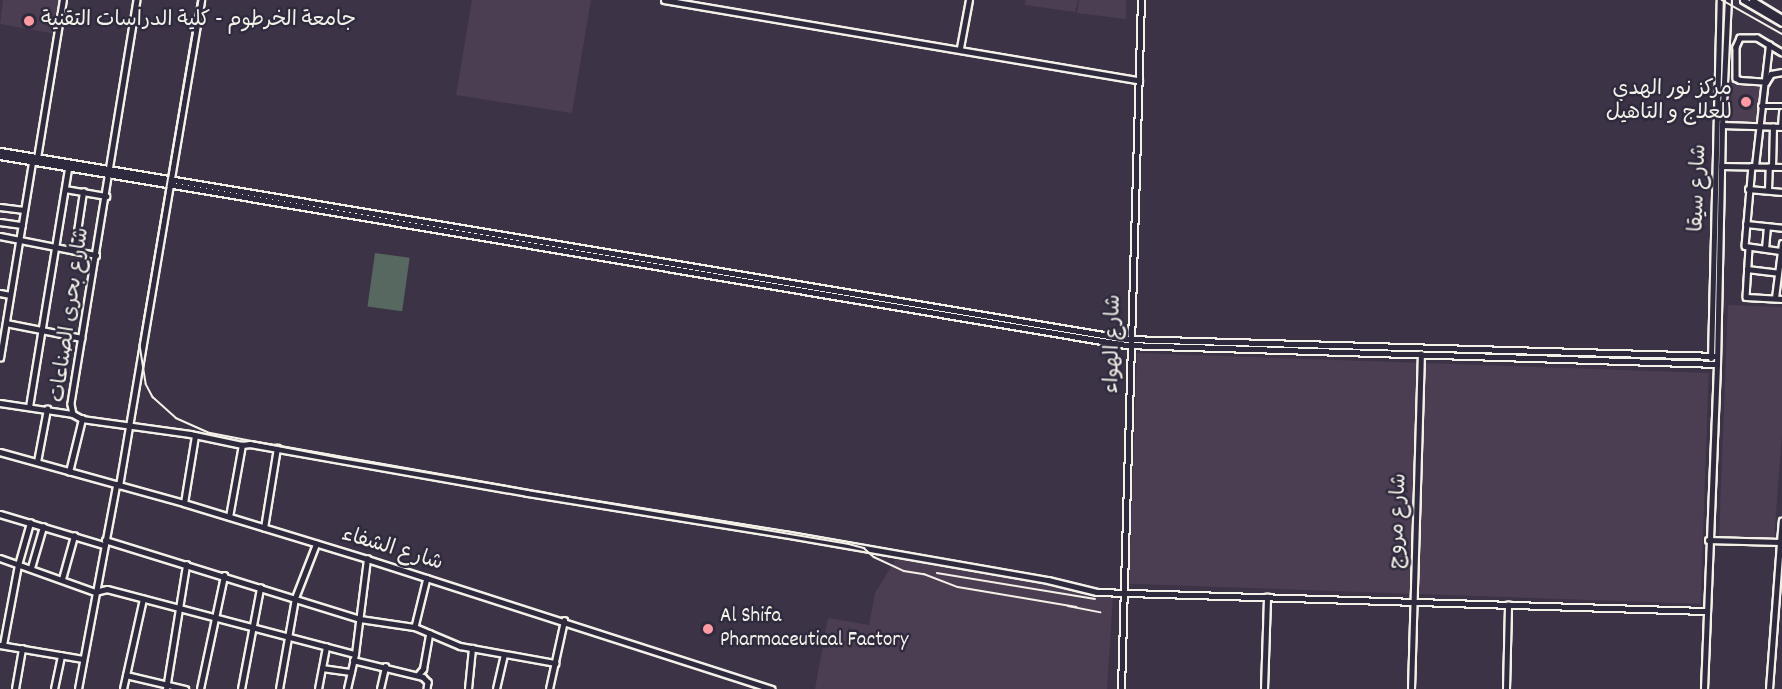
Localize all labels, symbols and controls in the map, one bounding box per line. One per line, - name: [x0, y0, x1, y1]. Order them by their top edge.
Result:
- place label: جامعة الخرطوم - كلية الدراسات التقنية: [41, 8, 356, 34]
- marker: جامعة الخرطوم - كلية الدراسات التقنية: [22, 14, 36, 28]
- place label: مركز نور الهدي للعلاج و التاهيل: [1606, 77, 1732, 127]
- marker: مركز نور الهدي للعلاج و التاهيل: [1737, 93, 1755, 111]
- street label: شارع سيقا: [1685, 144, 1713, 232]
- street label: شارع بحرى الصناعات: [46, 226, 96, 404]
- street label: شارع الهواء: [1101, 294, 1127, 394]
- street label: شارع مروج: [1385, 473, 1413, 569]
- street label: شارع الشفاء: [338, 523, 446, 577]
- place label: Al Shifa Pharmaceutical Factory: [720, 604, 909, 654]
- marker: Al Shifa Pharmaceutical Factory: [701, 622, 715, 636]

